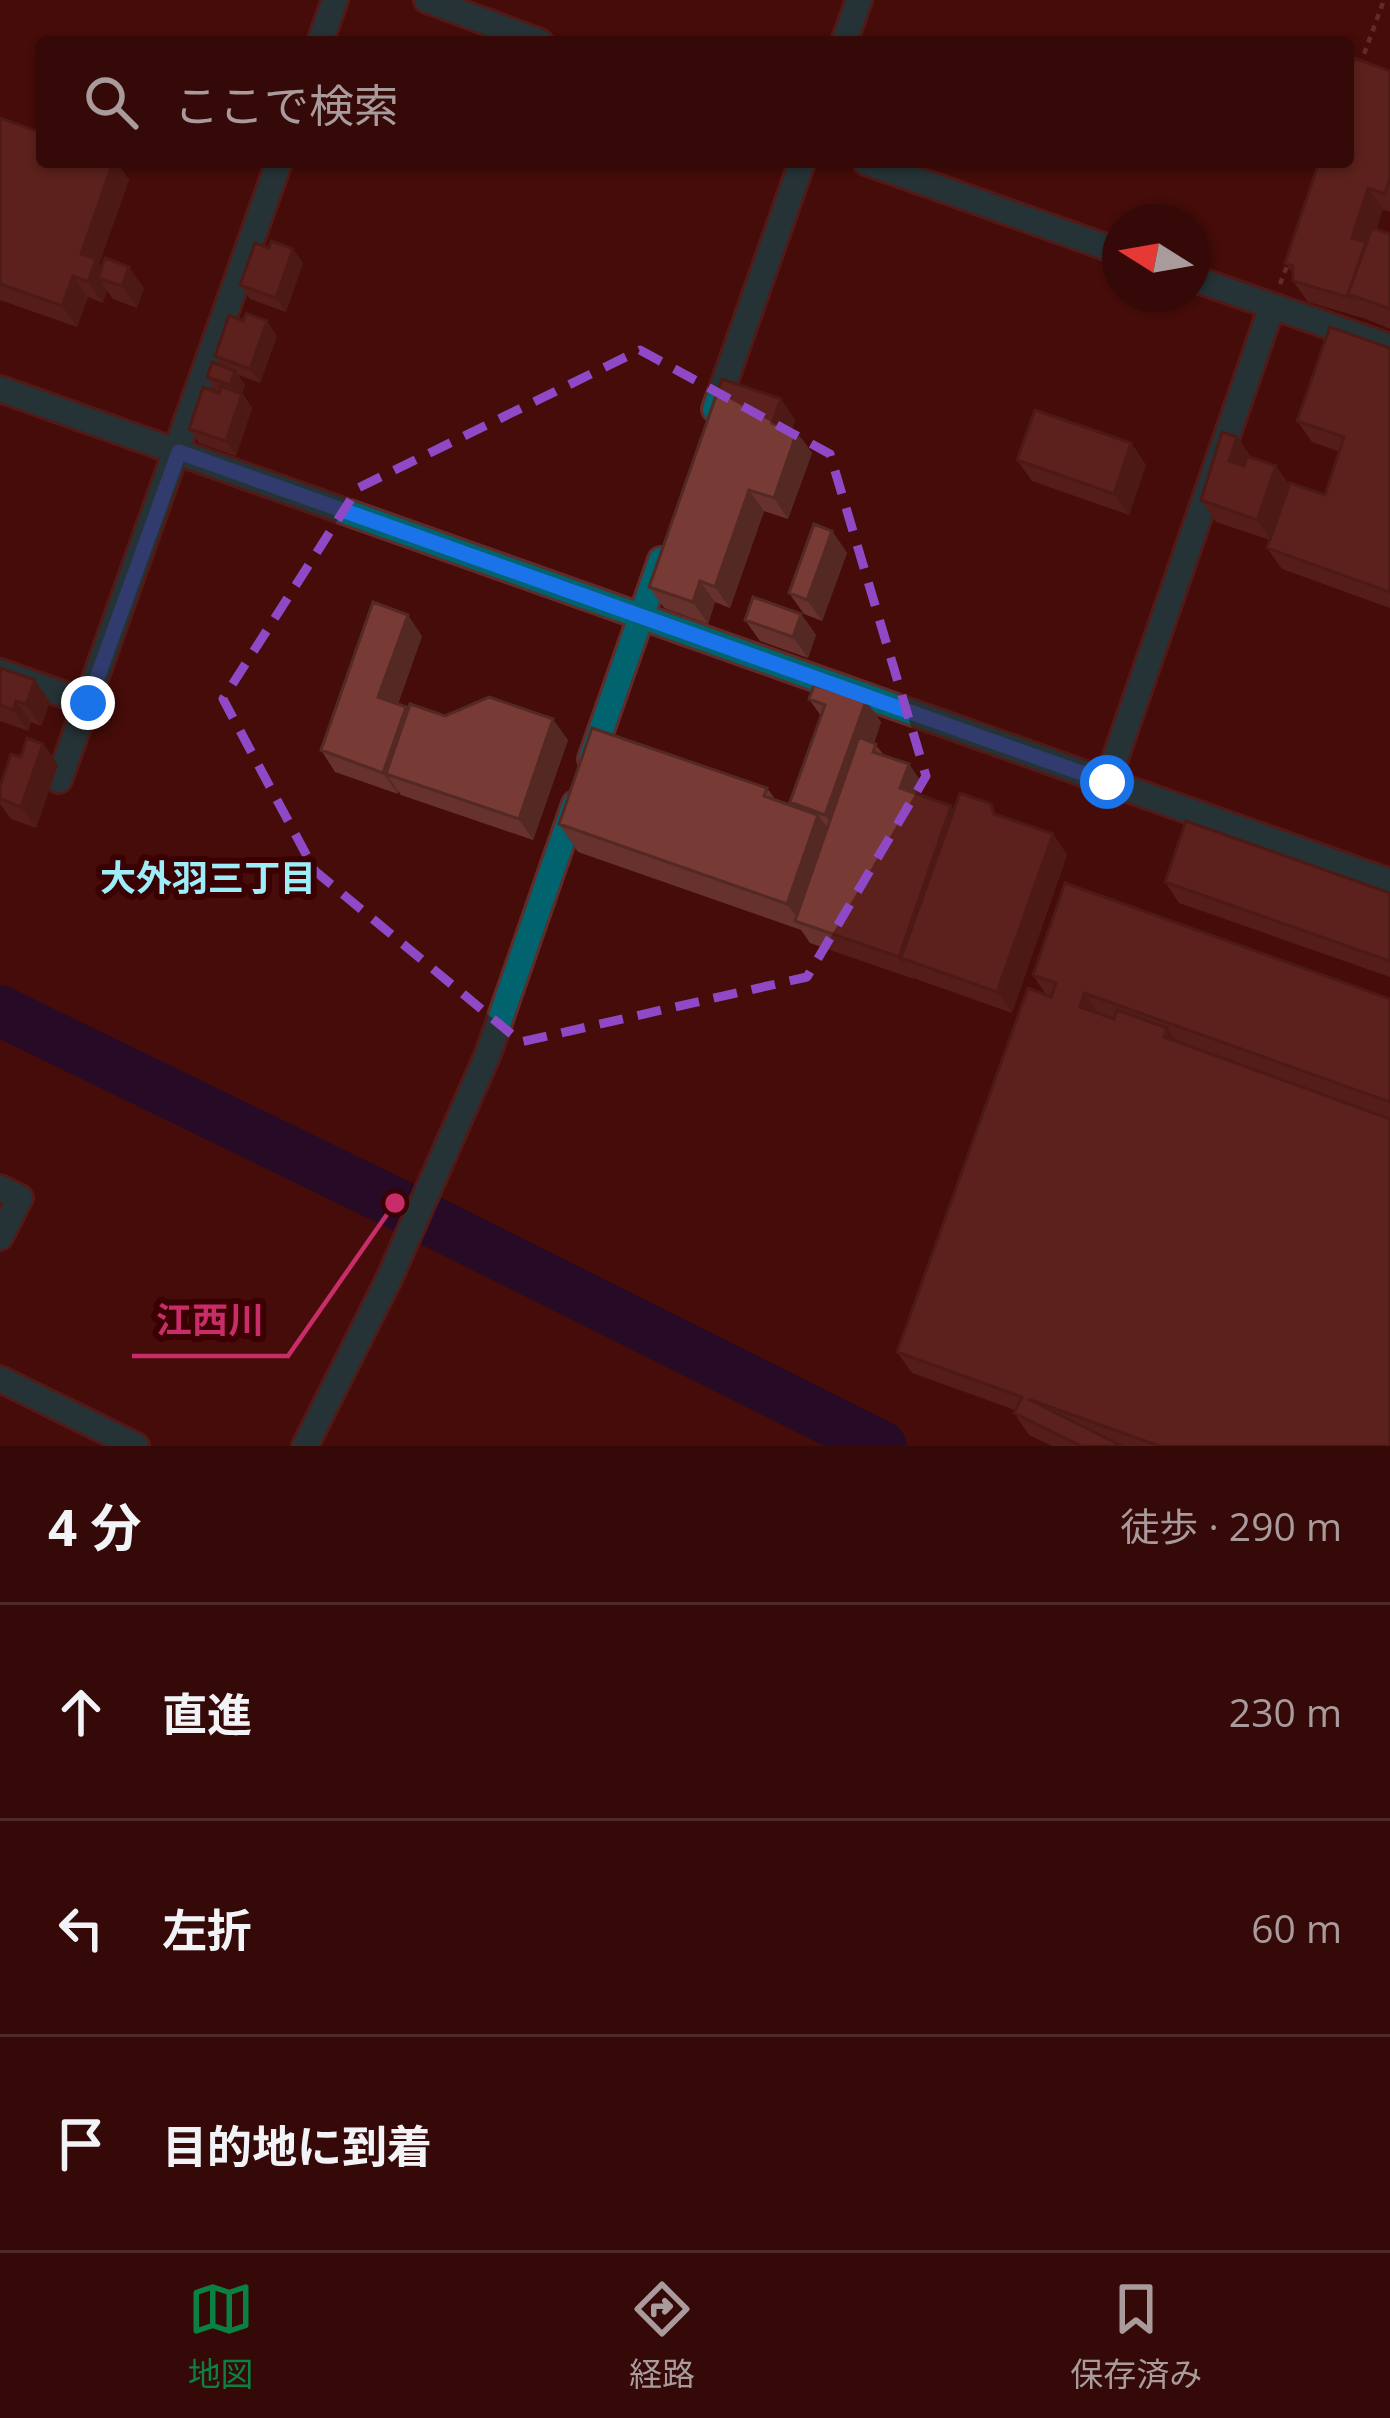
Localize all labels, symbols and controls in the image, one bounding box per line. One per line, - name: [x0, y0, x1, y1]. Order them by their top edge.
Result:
- search box: [36, 36, 1354, 168]
- icon: search: [78, 69, 144, 135]
- text: ここで検索: [174, 74, 399, 135]
- north arrow: [1102, 204, 1210, 312]
- route end: [61, 676, 115, 730]
- route start: [1080, 755, 1134, 809]
- district label: 大外羽三丁目: [100, 853, 316, 902]
- callout: 江西川: [132, 1284, 288, 1356]
- text: 江西川: [156, 1295, 264, 1344]
- text: 4 分: [48, 1491, 141, 1561]
- text: 徒歩 · 290 m: [1120, 1499, 1342, 1552]
- icon: ahead: [48, 1679, 114, 1745]
- text: 直進: [162, 1683, 252, 1744]
- text: 230 m: [1229, 1685, 1342, 1738]
- icon: left: [48, 1895, 114, 1961]
- text: 左折: [162, 1899, 252, 1960]
- text: 60 m: [1251, 1901, 1342, 1954]
- icon: arrive: [48, 2111, 114, 2177]
- text: 目的地に到着: [162, 2115, 432, 2176]
- tab: 地図: [188, 2276, 254, 2396]
- tab: 経路: [629, 2276, 695, 2396]
- tab: 保存済み: [1070, 2276, 1202, 2396]

